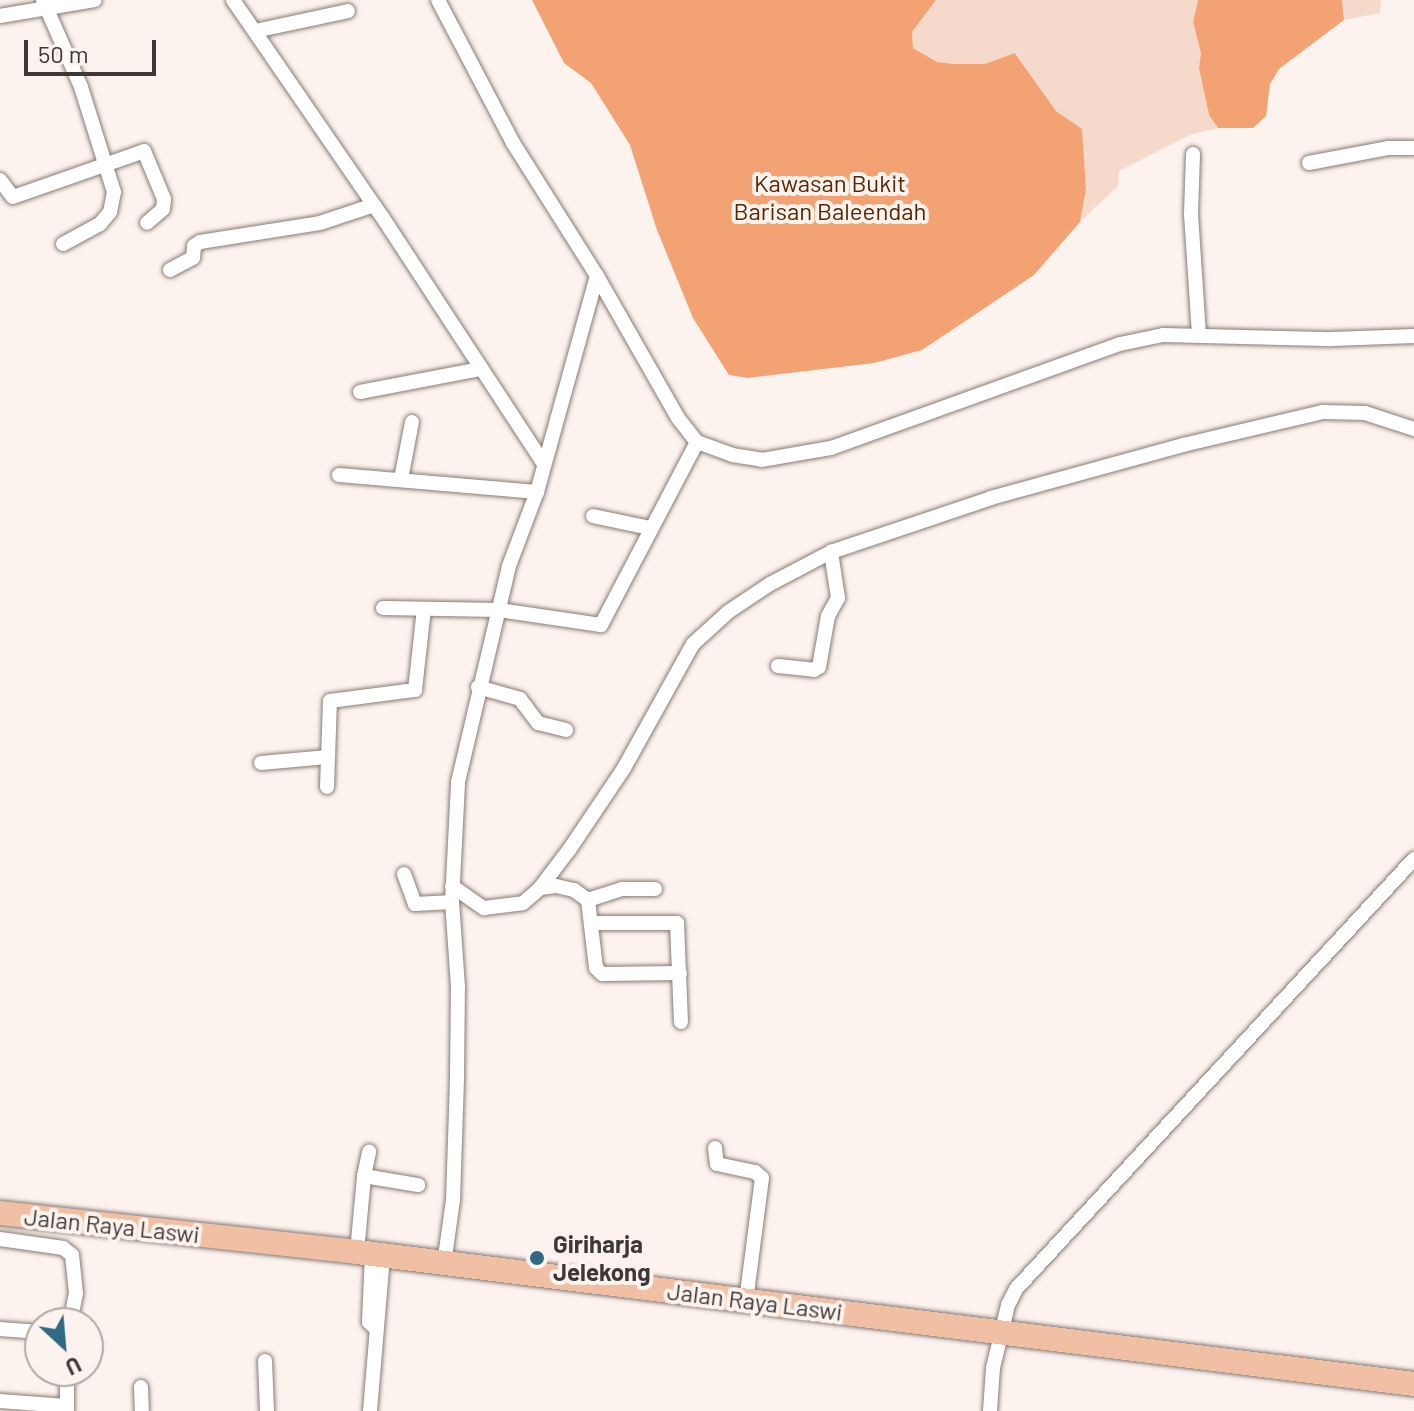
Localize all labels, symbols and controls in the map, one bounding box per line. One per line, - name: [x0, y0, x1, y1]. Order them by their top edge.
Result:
- scale bar: [28, 24, 160, 74]
- text: 50 m: [38, 39, 89, 68]
- park label: Kawasan Bukit Barisan Baleendah: [734, 169, 926, 225]
- street label: Jalan Raya Laswi: [23, 1201, 201, 1249]
- place label: Giriharja Jelekong: [553, 1230, 651, 1286]
- marker: Giriharja Jelekong: [528, 1249, 546, 1267]
- street label: Jalan Raya Laswi: [666, 1276, 844, 1326]
- north arrow: [24, 1307, 104, 1387]
- text: U: [62, 1352, 86, 1381]

